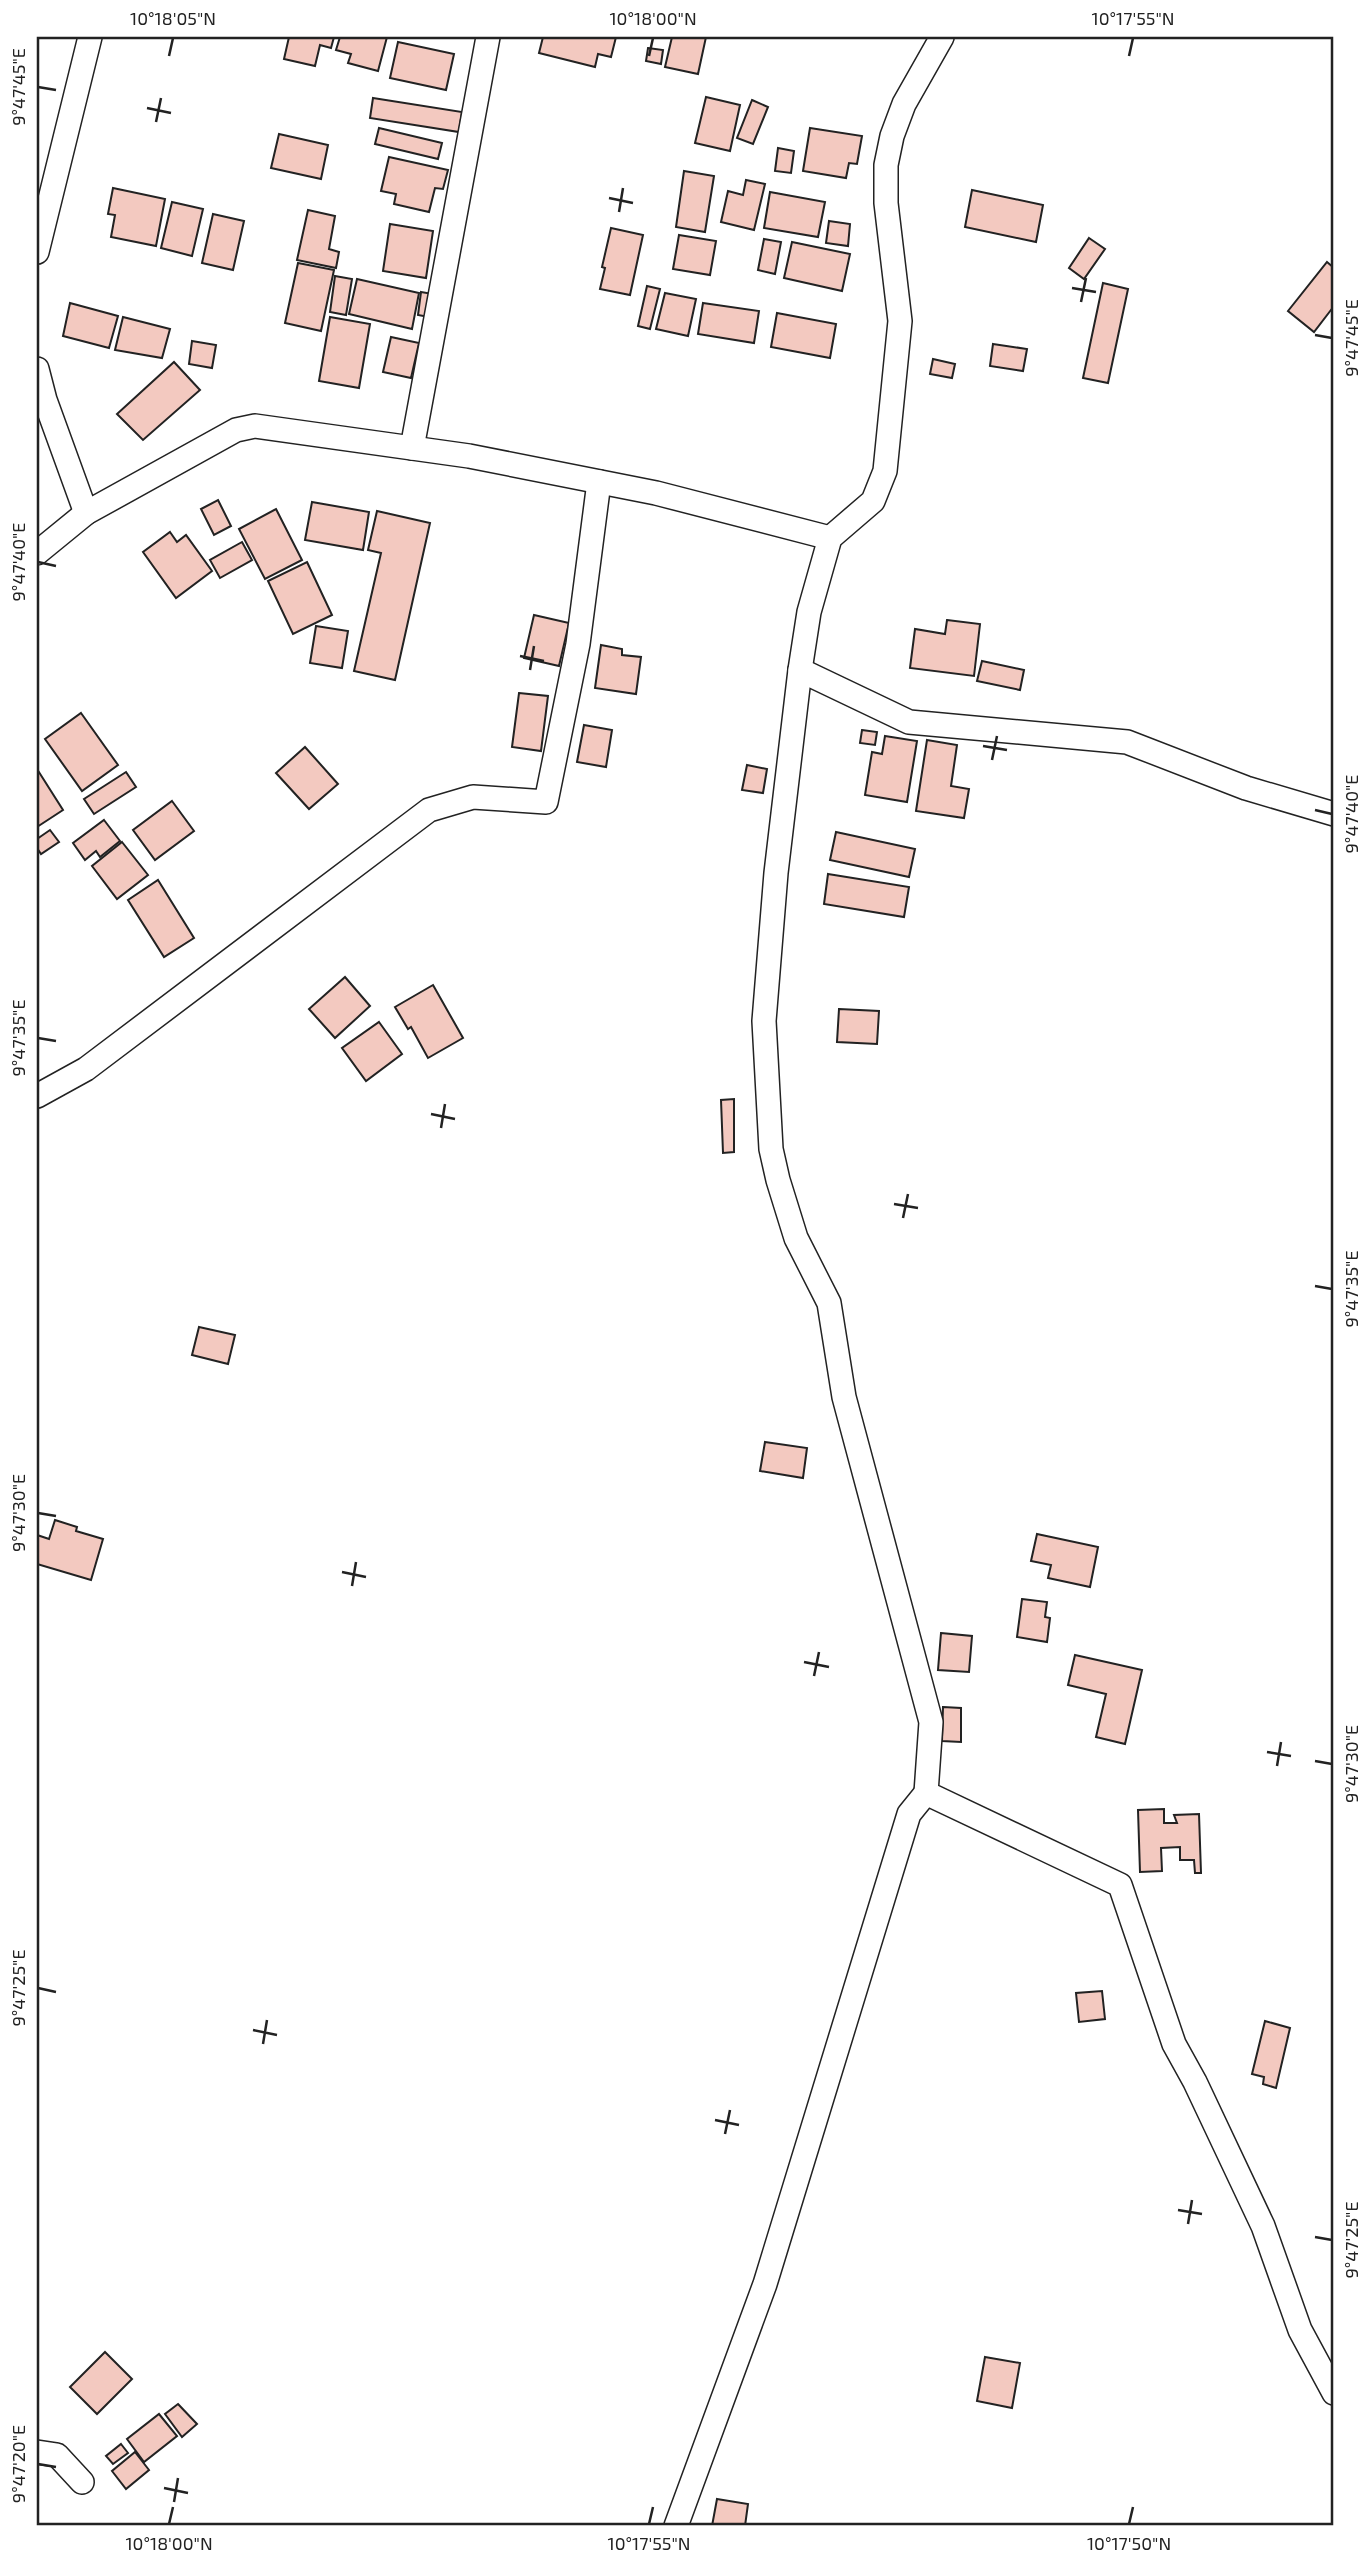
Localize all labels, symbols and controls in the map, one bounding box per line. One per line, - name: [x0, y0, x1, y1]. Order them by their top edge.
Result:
- text: 10°18'05"N: [130, 7, 216, 29]
- text: 10°18'00"N: [609, 7, 697, 29]
- text: 10°17'55"N: [1091, 7, 1175, 29]
- text: 9°47'45"E: [7, 48, 29, 126]
- text: 9°47'45"E: [1340, 299, 1362, 377]
- text: 9°47'40"E: [7, 523, 29, 601]
- text: 9°47'40"E: [1340, 775, 1362, 853]
- text: 9°47'35"E: [7, 1000, 29, 1076]
- text: 9°47'35"E: [1340, 1251, 1362, 1327]
- text: 9°47'30"E: [7, 1474, 29, 1552]
- text: 9°47'30"E: [1340, 1725, 1362, 1803]
- text: 9°47'25"E: [7, 1949, 29, 2027]
- text: 9°47'25"E: [1340, 2201, 1362, 2279]
- text: 9°47'20"E: [7, 2425, 29, 2503]
- text: 10°18'00"N: [125, 2532, 213, 2554]
- text: 10°17'55"N: [607, 2532, 691, 2554]
- text: 10°17'50"N: [1087, 2532, 1171, 2554]

